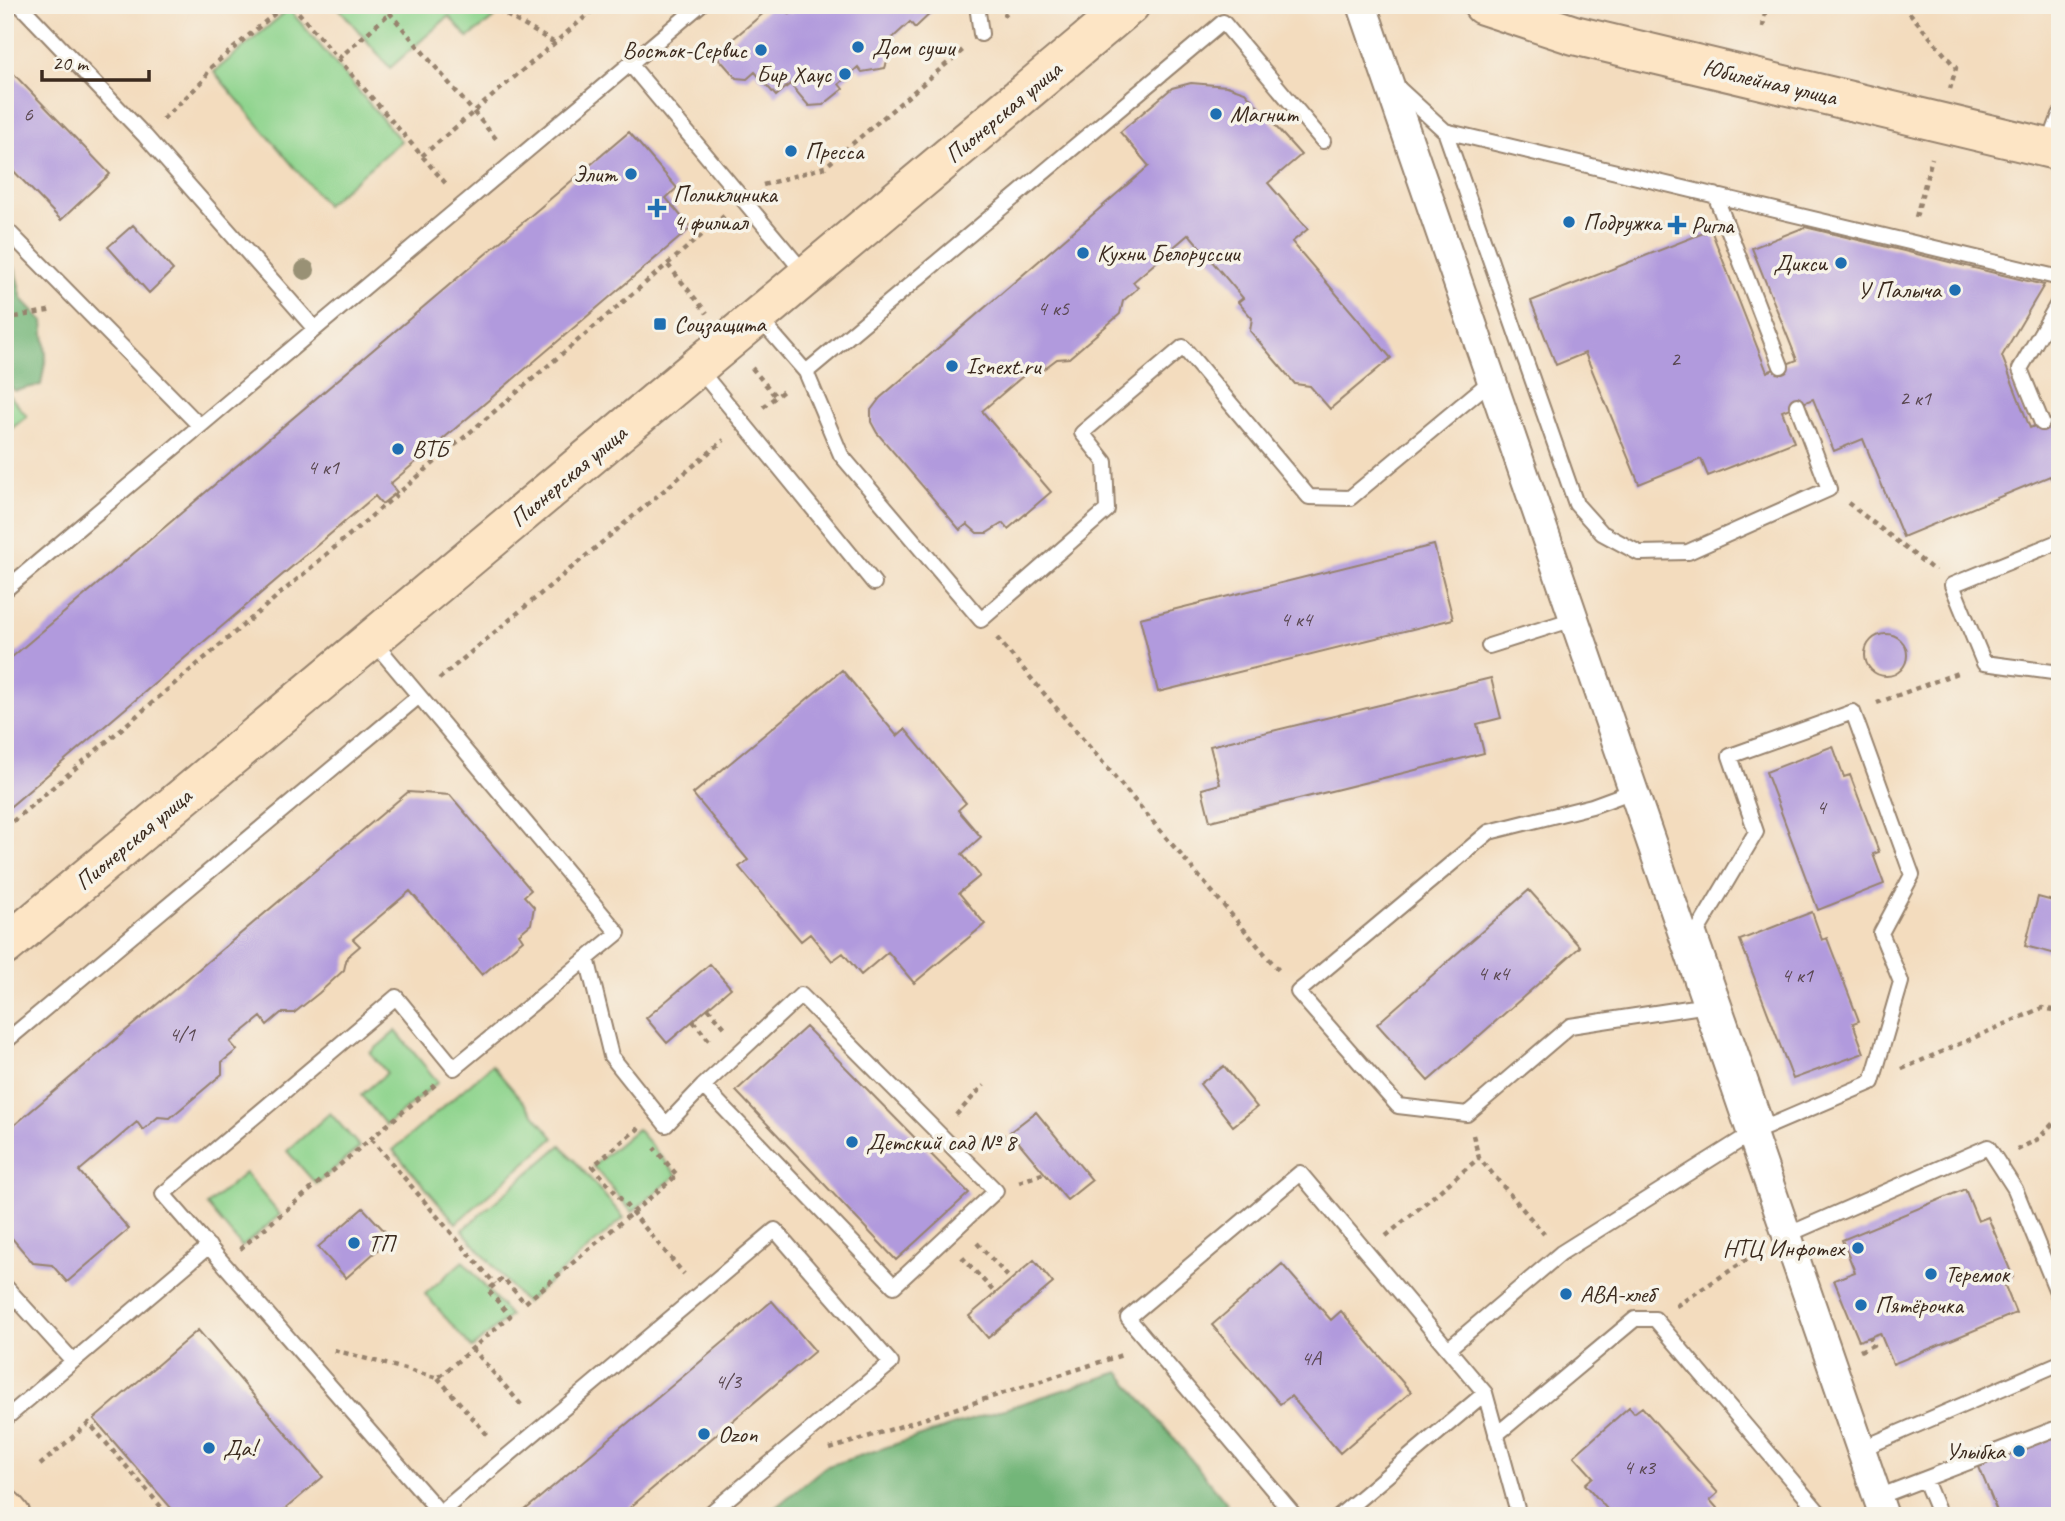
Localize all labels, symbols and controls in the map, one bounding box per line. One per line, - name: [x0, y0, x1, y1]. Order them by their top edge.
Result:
- place label: Дом суши: [872, 32, 957, 62]
- place label: Восток-Сервис: [623, 35, 748, 65]
- scale bar: [42, 38, 149, 82]
- marker: Дом суши: [850, 39, 866, 55]
- marker: Восток-Сервис: [753, 42, 769, 58]
- text: 20 m: [52, 50, 90, 76]
- street label: Юбилейная улица: [1700, 52, 1841, 112]
- street label: Пионерская улица: [938, 53, 1069, 170]
- place label: Бир Хаус: [756, 59, 833, 89]
- marker: Бир Хаус: [837, 66, 853, 82]
- place label: Магнит: [1230, 99, 1299, 129]
- house number: 6: [23, 101, 33, 127]
- marker: Магнит: [1208, 106, 1224, 122]
- place label: Пресса: [805, 136, 865, 166]
- marker: Пресса: [783, 143, 799, 159]
- place label: Элит: [573, 159, 618, 189]
- marker: Элит: [623, 166, 639, 182]
- place label: Поликлиника 4 филиал: [673, 179, 778, 237]
- marker: Поликлиника 4 филиал: [647, 198, 667, 218]
- place label: Подружка: [1583, 207, 1663, 237]
- place label: Ригла: [1691, 210, 1735, 240]
- marker: Подружка: [1561, 214, 1577, 230]
- marker: Ригла: [1669, 217, 1685, 233]
- place label: Кухни Белоруссии: [1097, 238, 1242, 268]
- marker: Кухни Белоруссии: [1075, 245, 1091, 261]
- place label: Дикси: [1773, 248, 1828, 278]
- marker: Дикси: [1833, 255, 1849, 271]
- place label: У Палыча: [1858, 275, 1942, 305]
- marker: У Палыча: [1947, 282, 1963, 298]
- house number: 4 к5: [1037, 295, 1070, 321]
- place label: Соцзащита: [674, 309, 767, 339]
- marker: Соцзащита: [652, 316, 668, 332]
- house number: 2: [1670, 346, 1681, 372]
- place label: Isnext.ru: [966, 351, 1043, 381]
- marker: Isnext.ru: [944, 358, 960, 374]
- house number: 2 к1: [1899, 385, 1932, 411]
- street label: Пионерская улица: [503, 417, 634, 534]
- place label: ВТБ: [412, 434, 451, 464]
- marker: ВТБ: [390, 441, 406, 457]
- house number: 4 к1: [307, 454, 340, 480]
- house number: 4 к4: [1280, 606, 1314, 632]
- street label: Пионерская улица: [68, 780, 199, 897]
- house number: 4: [1816, 794, 1828, 820]
- house number: 4 к4: [1477, 960, 1511, 986]
- house number: 4 к1: [1781, 962, 1814, 988]
- house number: 4/1: [169, 1021, 196, 1047]
- place label: Детский сад № 8: [866, 1127, 1018, 1157]
- marker: Детский сад № 8: [844, 1134, 860, 1150]
- place label: ТП: [368, 1228, 397, 1258]
- place label: НТЦ Инфотех: [1723, 1233, 1846, 1263]
- marker: ТП: [346, 1235, 362, 1251]
- marker: НТЦ Инфотех: [1850, 1240, 1866, 1256]
- place label: Теремок: [1945, 1259, 2011, 1289]
- marker: Теремок: [1923, 1266, 1939, 1282]
- place label: АВА-хлеб: [1580, 1279, 1659, 1309]
- marker: АВА-хлеб: [1558, 1286, 1574, 1302]
- place label: Пятёрочка: [1875, 1290, 1964, 1320]
- marker: Пятёрочка: [1853, 1297, 1869, 1313]
- house number: 4А: [1301, 1345, 1322, 1371]
- house number: 4/3: [715, 1368, 742, 1394]
- place label: Ozon: [718, 1419, 758, 1449]
- marker: Ozon: [696, 1426, 712, 1442]
- place label: Да!: [223, 1433, 261, 1463]
- place label: Улыбка: [1946, 1436, 2007, 1466]
- marker: Да!: [201, 1440, 217, 1456]
- marker: Улыбка: [2011, 1443, 2027, 1459]
- house number: 4 к3: [1623, 1454, 1656, 1480]

